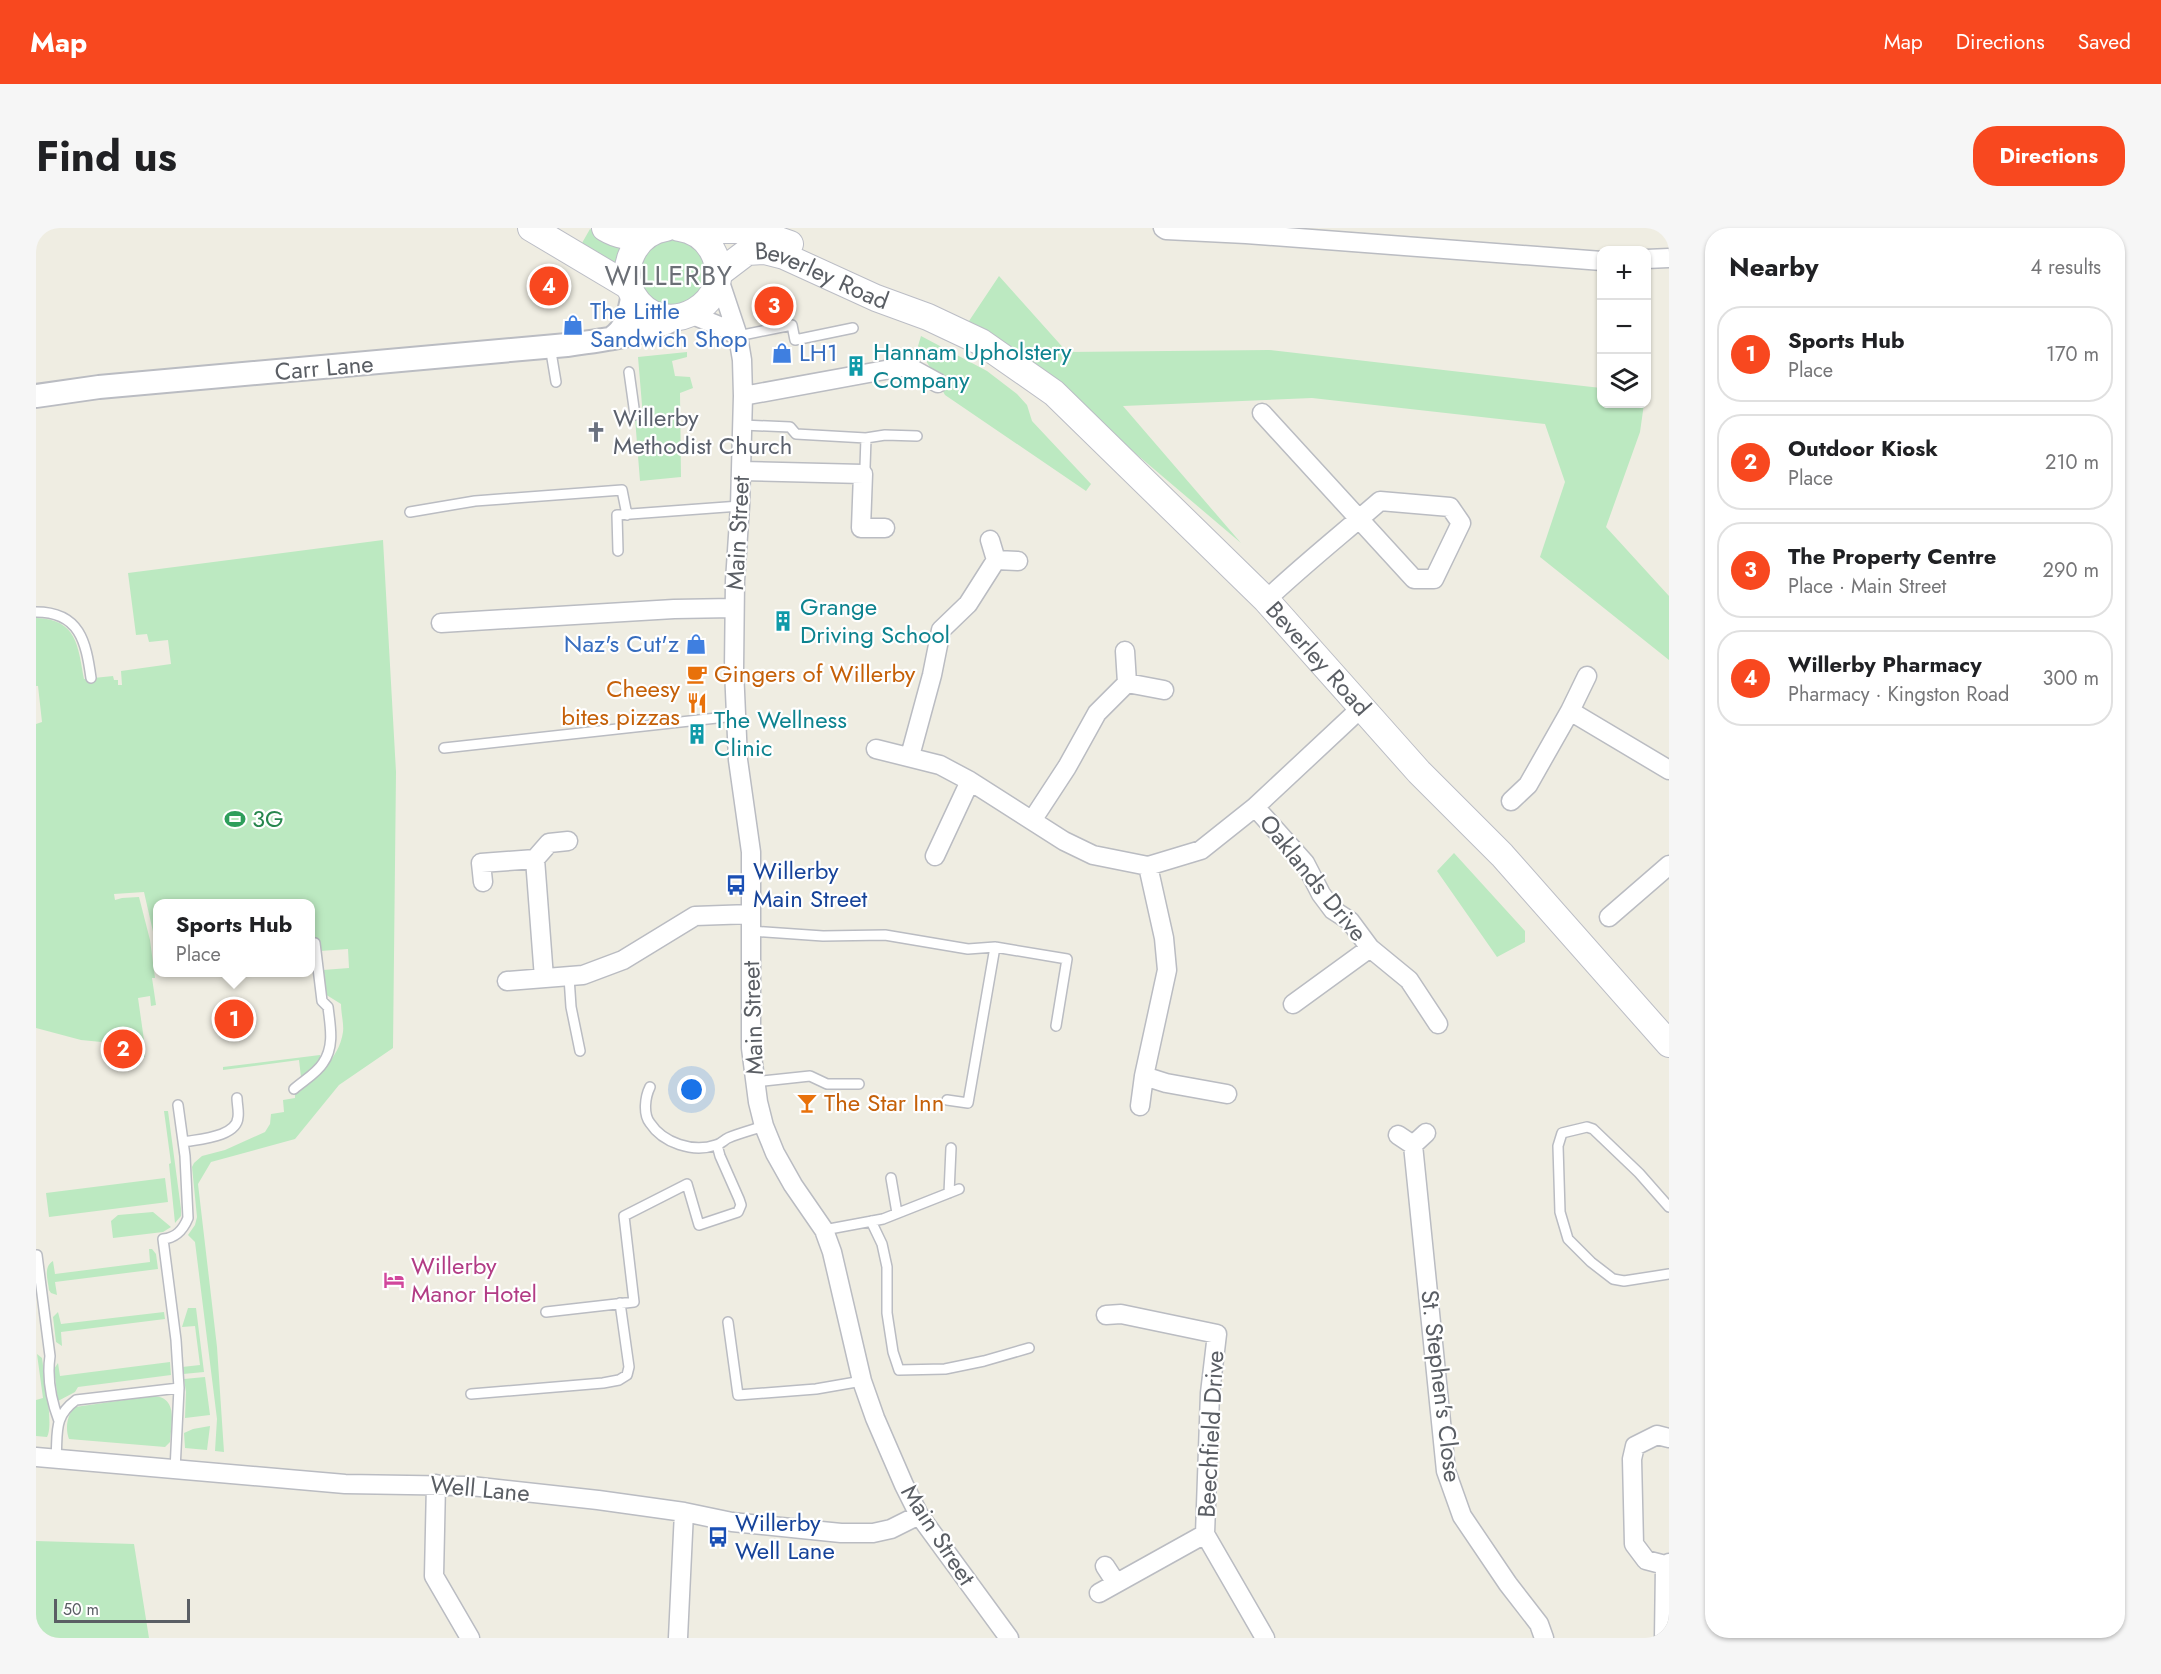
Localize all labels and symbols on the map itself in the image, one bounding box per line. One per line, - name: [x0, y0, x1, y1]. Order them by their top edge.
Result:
- street label: Beverley Road: [754, 233, 894, 318]
- district label: WILLERBY: [604, 256, 734, 295]
- pin: 4: [530, 264, 568, 308]
- pin: 3: [754, 284, 794, 328]
- place label: The Little Sandwich Shop: [590, 293, 747, 356]
- shop icon: The Little Sandwich Shop: [561, 313, 585, 337]
- place label: Hannam Upholstery Company: [873, 334, 1072, 397]
- place label: LH1: [799, 335, 838, 370]
- shop icon: LH1: [770, 341, 794, 365]
- street label: Carr Lane: [273, 346, 375, 389]
- building icon: Hannam Upholstery Company: [844, 354, 868, 378]
- place label: Willerby Methodist Church: [613, 400, 792, 463]
- church icon: Willerby Methodist Church: [584, 420, 608, 444]
- street label: Main Street: [717, 475, 758, 591]
- place label: Grange Driving School: [800, 589, 950, 652]
- street label: Beverley Road: [1258, 593, 1379, 723]
- building icon: Grange Driving School: [771, 609, 795, 633]
- place label: Naz's Cut'z: [564, 626, 679, 661]
- shop icon: Naz's Cut'z: [684, 632, 708, 656]
- place label: Gingers of Willerby: [714, 656, 916, 691]
- cafe icon: Gingers of Willerby: [685, 662, 709, 686]
- place label: Cheesy bites pizzas: [561, 671, 680, 734]
- restaurant icon: Cheesy bites pizzas: [685, 691, 709, 715]
- place label: The Wellness Clinic: [714, 702, 847, 765]
- building icon: The Wellness Clinic: [685, 722, 709, 746]
- place label: 3G: [252, 801, 284, 836]
- sports icon: 3G: [223, 807, 247, 831]
- street label: Oaklands Drive: [1251, 807, 1376, 949]
- place label: Willerby Main Street: [753, 853, 868, 916]
- bus stop icon: Willerby Main Street: [724, 873, 748, 897]
- street label: Main Street: [733, 960, 772, 1076]
- pin: 1: [214, 996, 254, 1042]
- pin: 2: [104, 1026, 142, 1072]
- your location: [677, 1075, 706, 1104]
- place label: The Star Inn: [824, 1085, 944, 1120]
- bar icon: The Star Inn: [795, 1091, 819, 1115]
- place label: Willerby Manor Hotel: [411, 1248, 537, 1311]
- hotel icon: Willerby Manor Hotel: [382, 1268, 406, 1292]
- street label: St. Stephen's Close: [1412, 1288, 1471, 1484]
- street label: Beechfield Drive: [1189, 1349, 1232, 1518]
- street label: Well Lane: [429, 1467, 531, 1510]
- street label: Main Street: [893, 1477, 984, 1592]
- place label: Willerby Well Lane: [735, 1505, 835, 1568]
- bus stop icon: Willerby Well Lane: [706, 1525, 730, 1549]
- scale bar: [54, 1596, 190, 1624]

